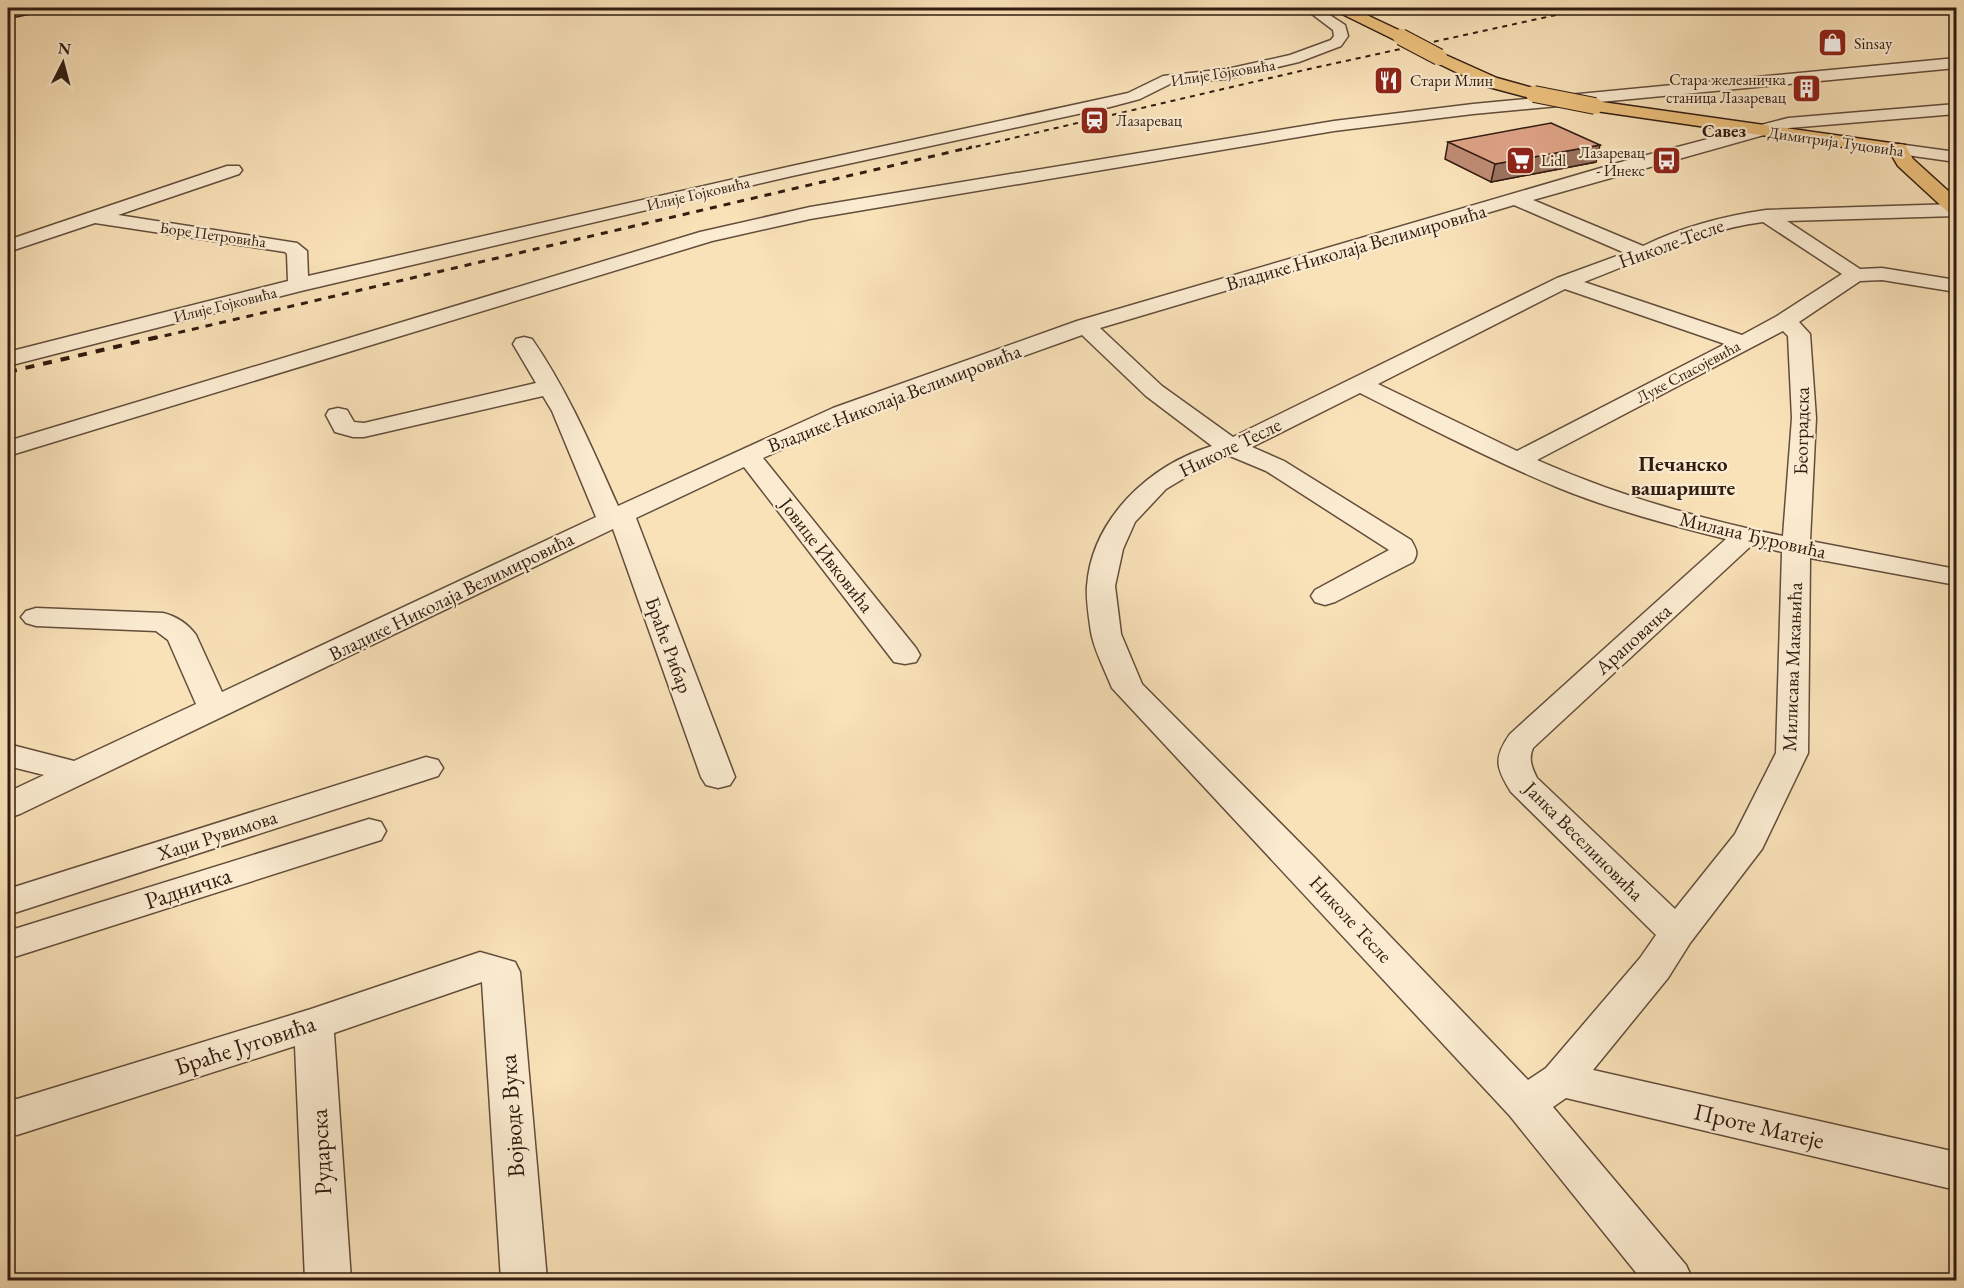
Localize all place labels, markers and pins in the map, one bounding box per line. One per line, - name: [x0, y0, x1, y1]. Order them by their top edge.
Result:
- shop icon: Sinsay: [1817, 27, 1849, 59]
- place label: Sinsay: [1854, 33, 1893, 54]
- restaurant icon: Стари Млин: [1373, 64, 1405, 96]
- place label: Стара железничка станица Лазаревац: [1666, 69, 1787, 108]
- place label: Стари Млин: [1410, 70, 1493, 91]
- building icon: Стара железничка станица Лазаревац: [1791, 72, 1823, 104]
- station icon: Лазаревац: [1079, 104, 1111, 136]
- place label: Лазаревац: [1116, 110, 1183, 131]
- place label: Лазаревац - Инекс: [1579, 142, 1646, 181]
- supermarket icon: Lidl: [1504, 144, 1536, 176]
- bus stop icon: Лазаревац - Инекс: [1650, 145, 1682, 177]
- place label: Lidl: [1541, 150, 1566, 171]

